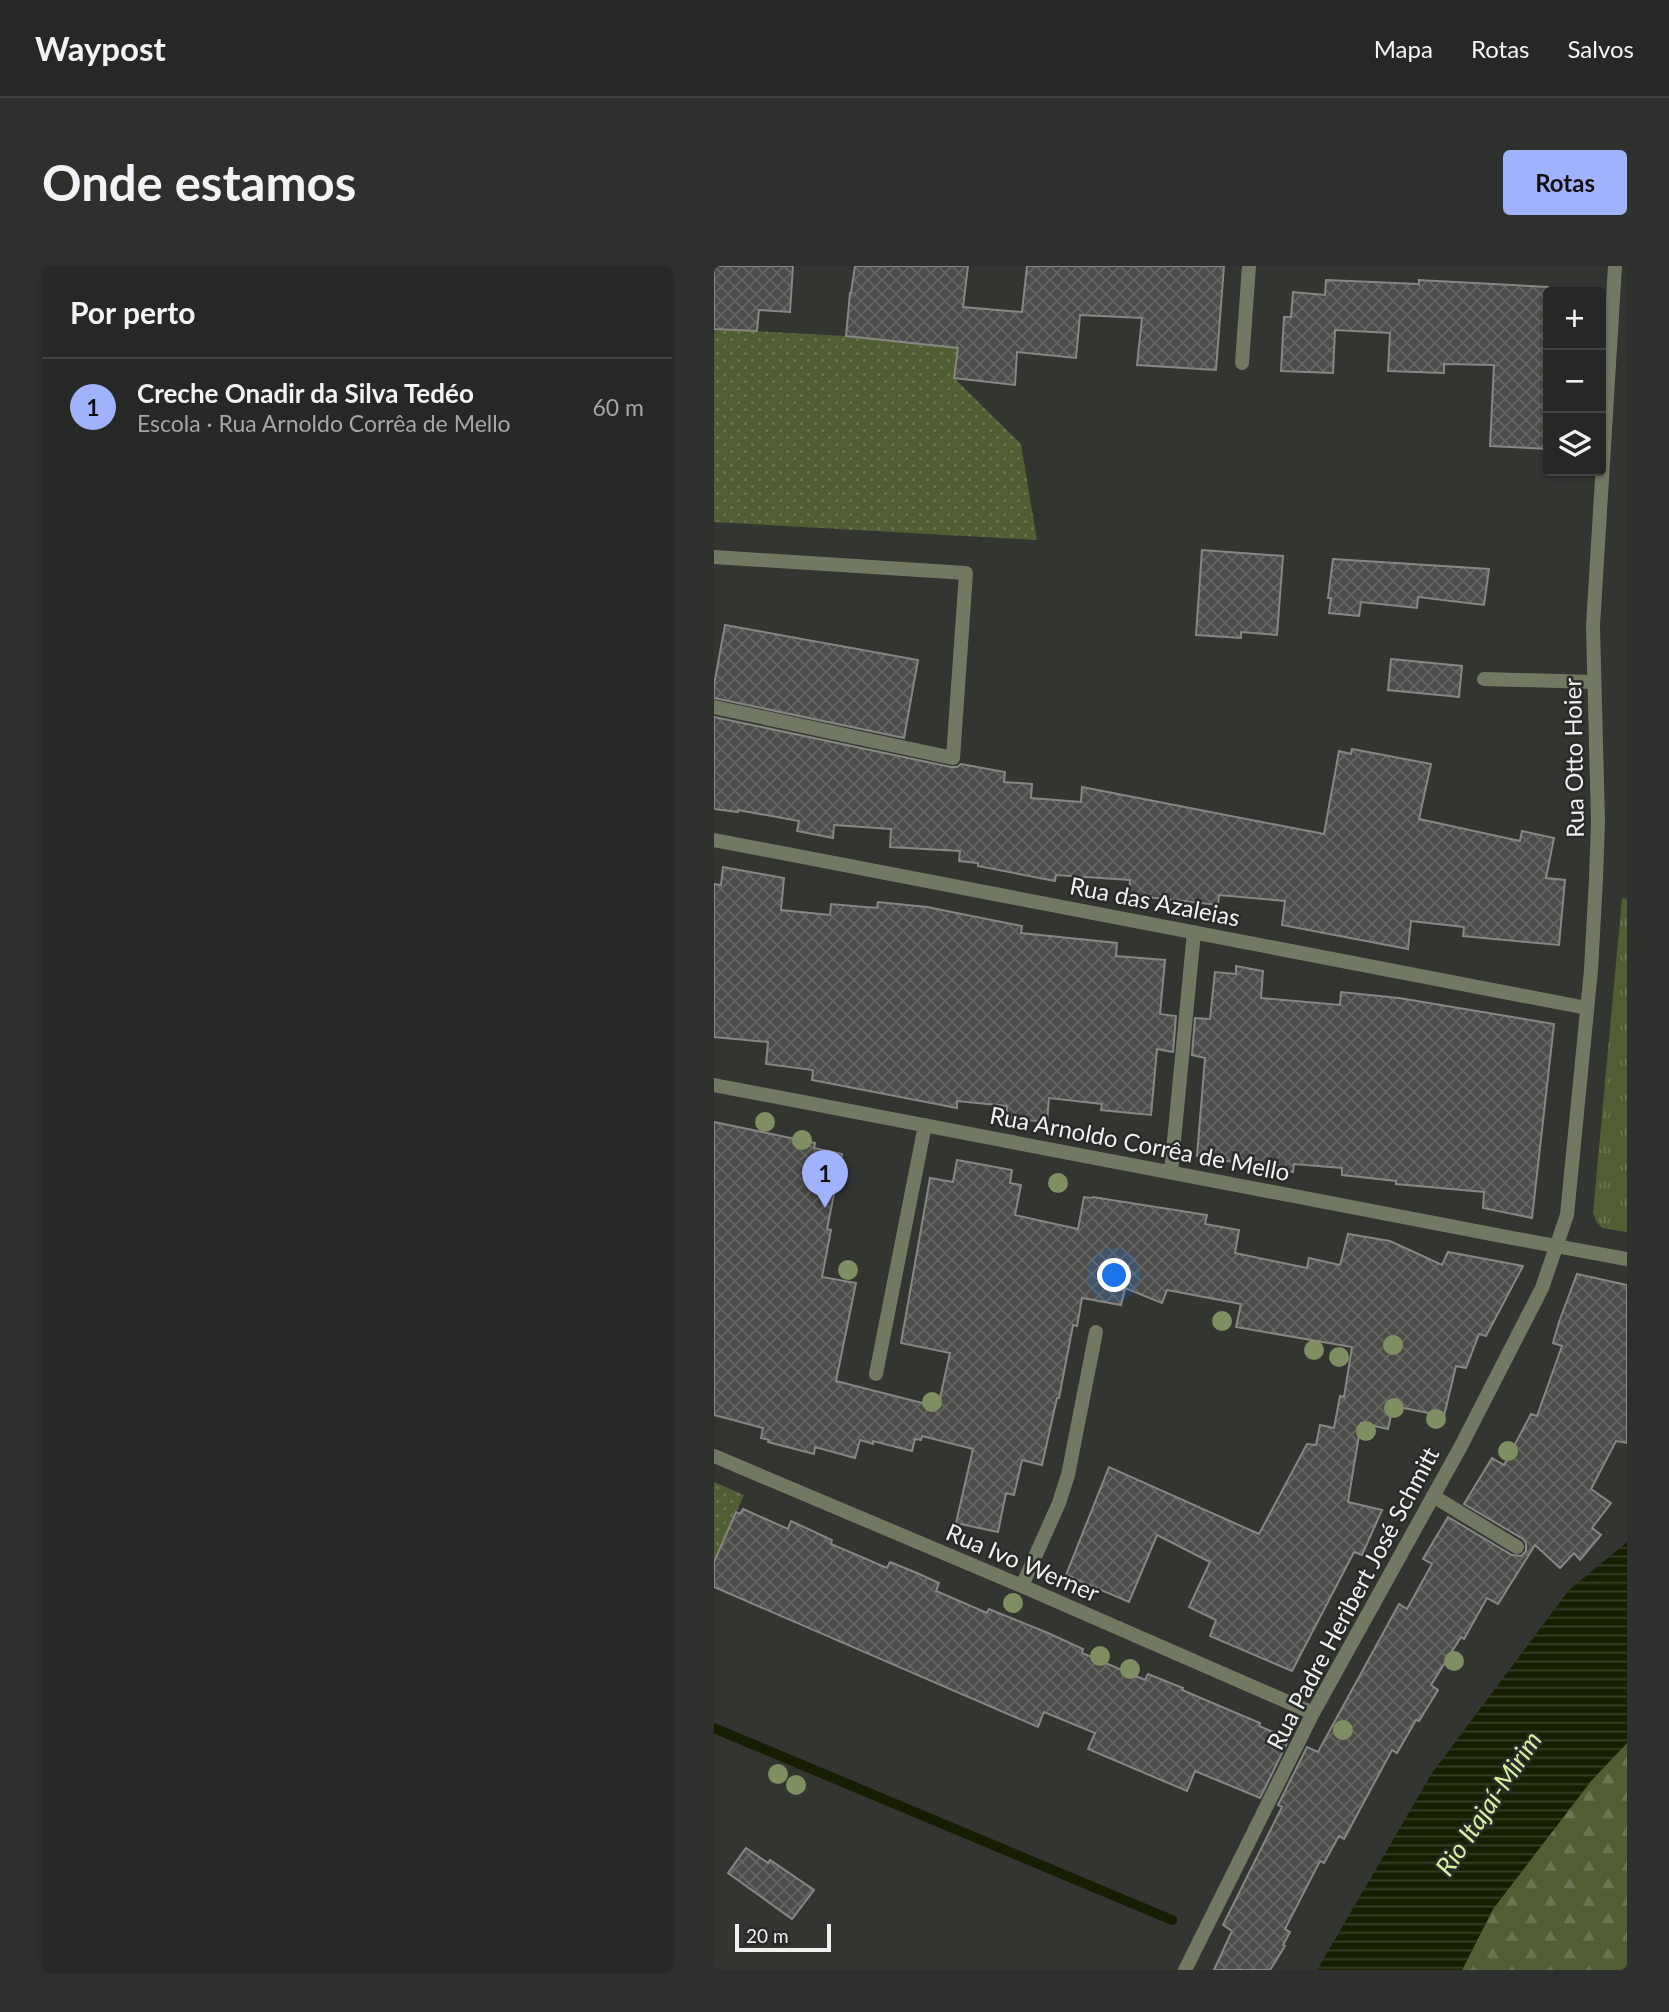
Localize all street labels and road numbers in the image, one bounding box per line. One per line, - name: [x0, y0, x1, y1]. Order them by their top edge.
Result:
- street label: Rua Otto Hoier: [1557, 678, 1589, 838]
- street label: Rua das Azaleias: [1068, 870, 1242, 932]
- street label: Rua Arnoldo Corrêa de Mello: [988, 1100, 1292, 1186]
- street label: Rua Padre Heribert José Schmitt: [1260, 1441, 1445, 1754]
- street label: Rua Ivo Werner: [942, 1517, 1104, 1607]

